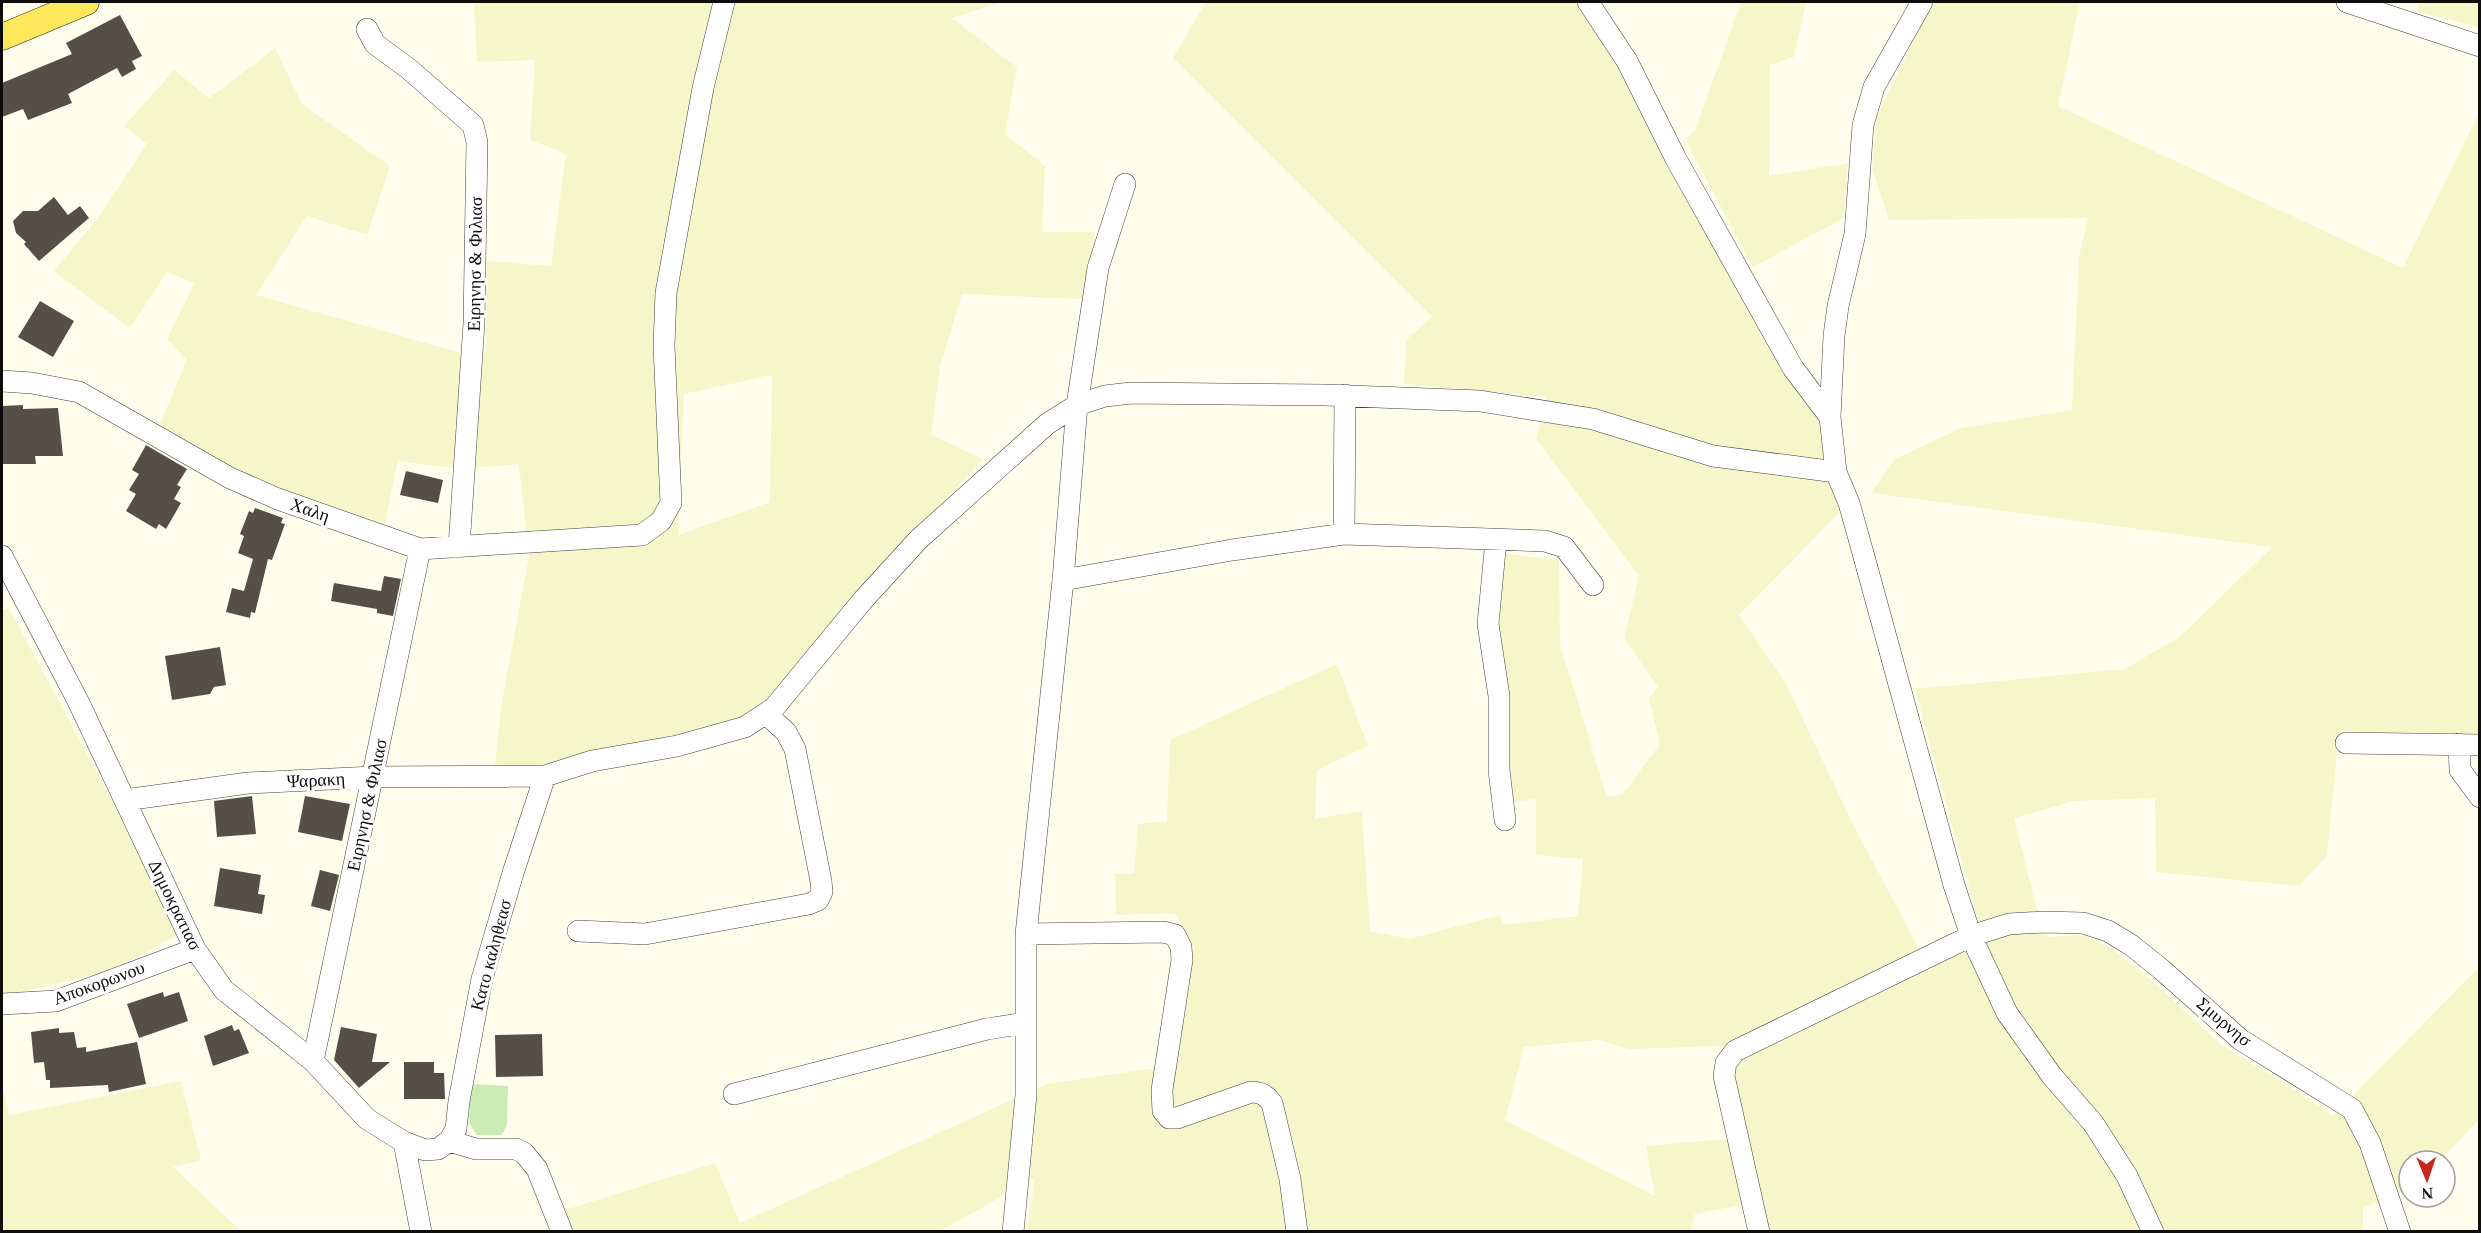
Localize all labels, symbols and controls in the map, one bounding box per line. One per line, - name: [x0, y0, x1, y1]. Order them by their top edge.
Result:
- street label: Ειρηνησ & Φιλιασ: [464, 196, 486, 332]
- street label: Χαλη: [288, 494, 332, 526]
- street label: Ειρηνησ & Φιλιασ: [343, 737, 391, 873]
- street label: Ψαρακη: [286, 768, 346, 792]
- street label: Δημοκρατιασ: [144, 856, 206, 954]
- street label: Κατο καληθεασ: [467, 897, 516, 1013]
- street label: Αποκορωνου: [51, 957, 147, 1009]
- street label: Σμυρνησ: [2193, 993, 2256, 1051]
- north arrow: [2397, 1149, 2457, 1209]
- text: N: [2421, 1185, 2434, 1202]

